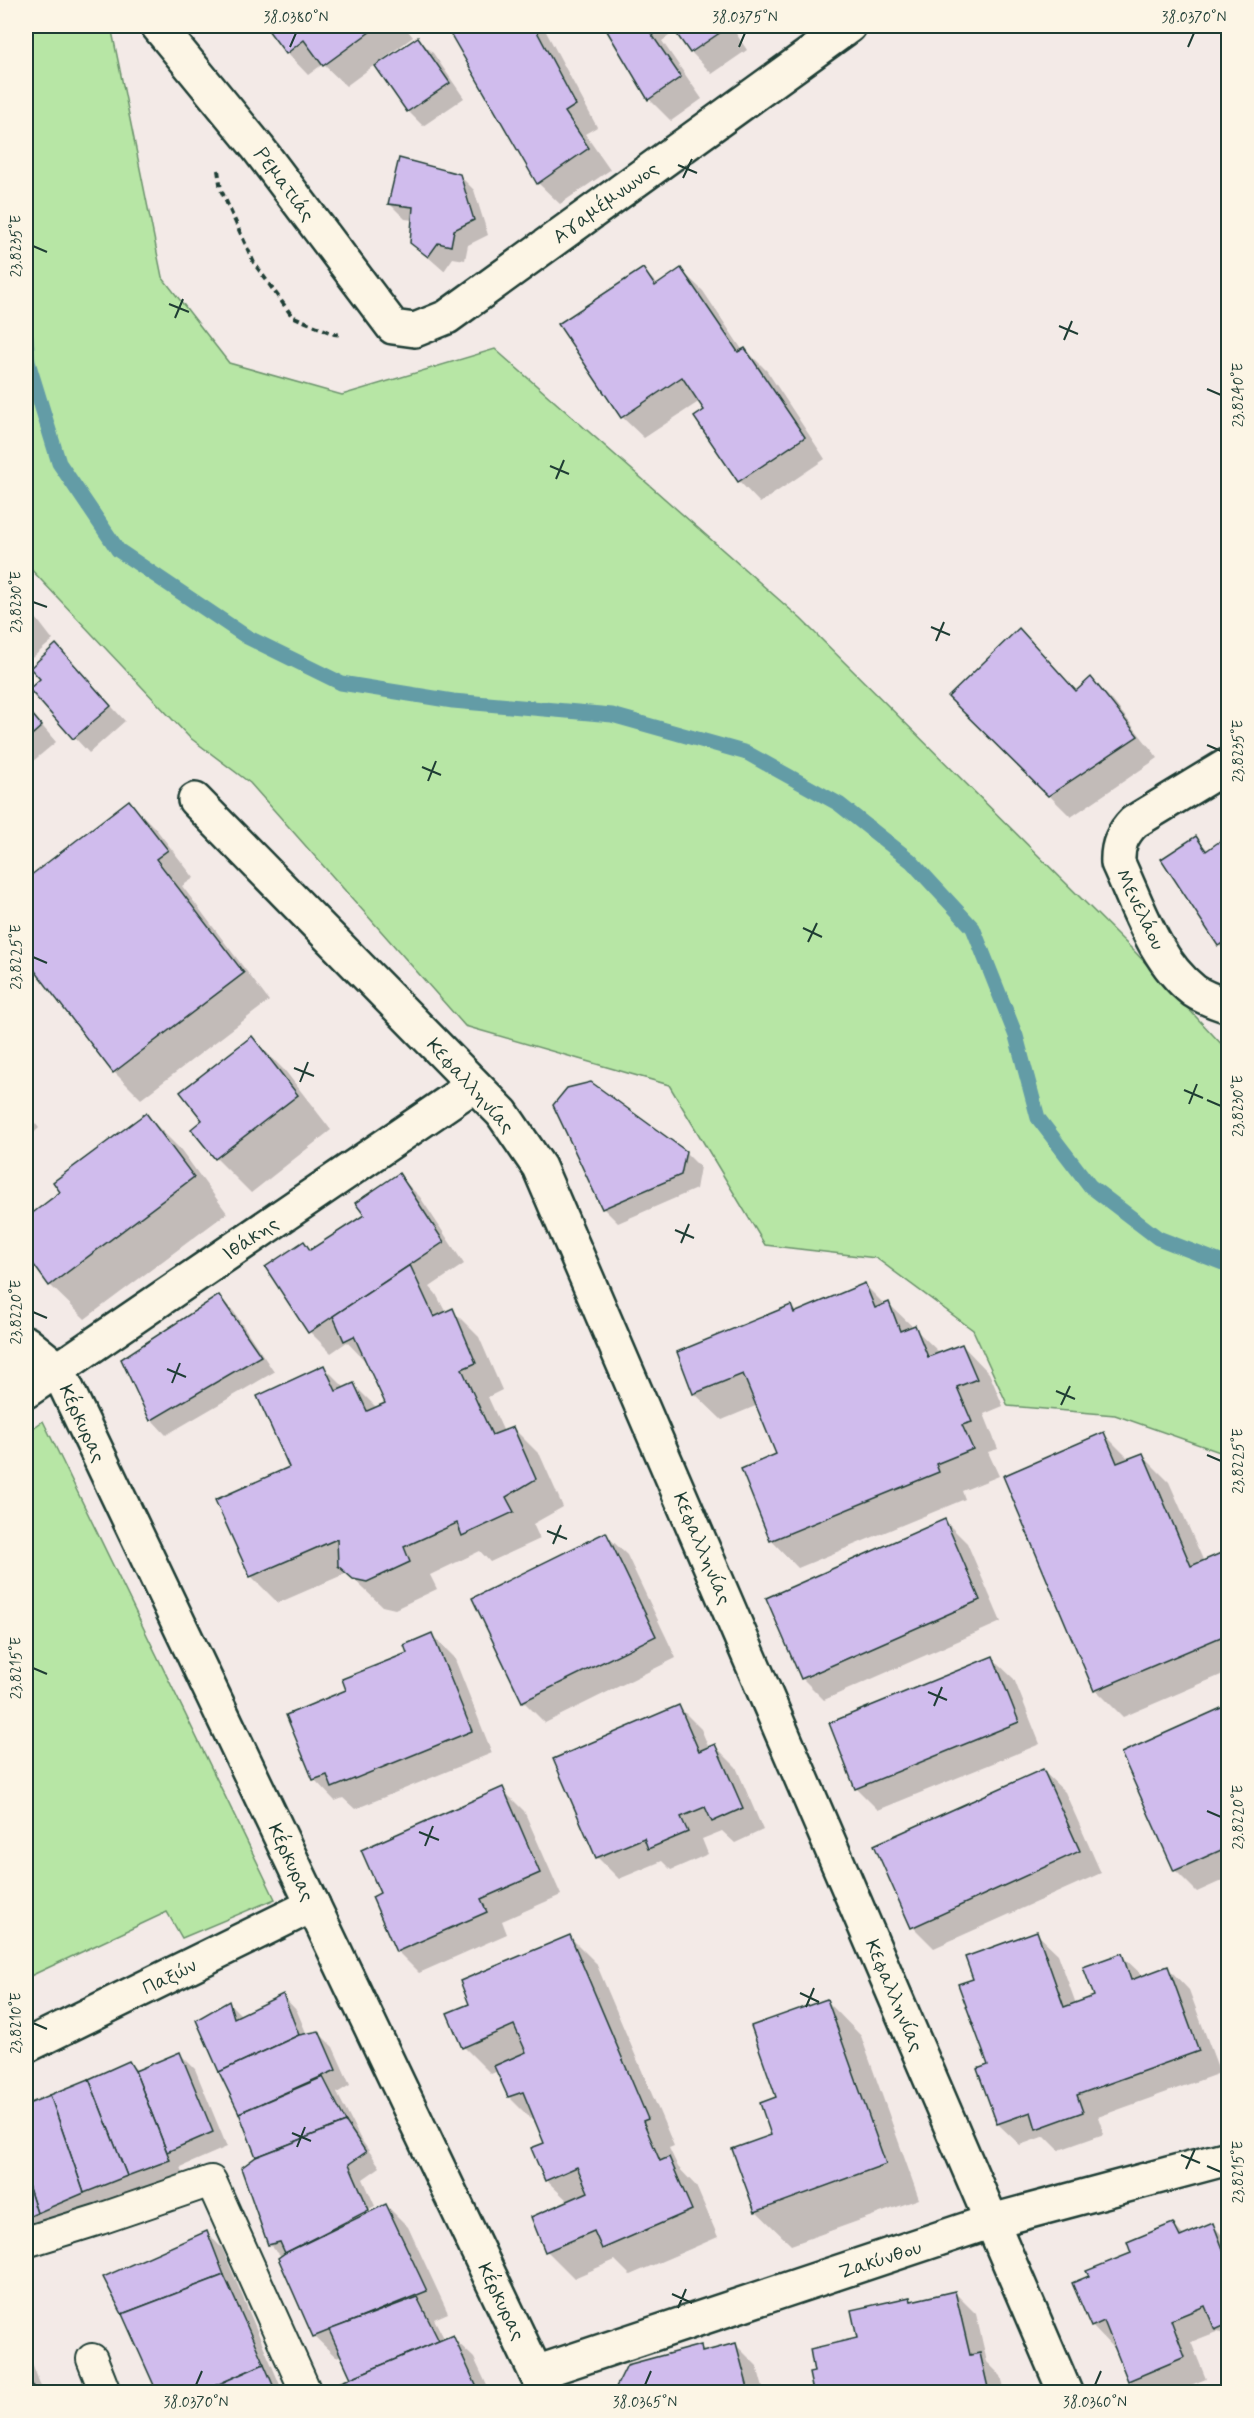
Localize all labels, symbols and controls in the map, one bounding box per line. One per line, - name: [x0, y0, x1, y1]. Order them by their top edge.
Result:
- text: 38.0380°N: [264, 8, 328, 28]
- text: 38.0375°N: [712, 8, 778, 28]
- text: 38.0370°N: [1161, 8, 1227, 28]
- street label: Ρεματιάς: [247, 142, 321, 228]
- street label: Αγαμέμνωνος: [548, 156, 664, 251]
- text: 23.8235°E: [7, 214, 27, 277]
- text: 23.8240°E: [1229, 362, 1249, 427]
- text: 23.8230°E: [7, 571, 27, 633]
- text: 23.8235°E: [1229, 719, 1249, 782]
- street label: Μενελάου: [1108, 865, 1171, 955]
- text: 23.8225°E: [7, 924, 27, 990]
- street label: Κεφαλληνίας: [420, 1032, 520, 1140]
- text: 23.8230°E: [1229, 1075, 1249, 1137]
- street label: Ιθάκης: [218, 1211, 284, 1268]
- text: 23.8220°E: [7, 1279, 27, 1344]
- street label: Κέρκυρας: [52, 1380, 112, 1467]
- text: 23.8225°E: [1229, 1428, 1249, 1494]
- street label: Κεφαλληνίας: [666, 1488, 738, 1609]
- text: 23.8215°E: [7, 1637, 27, 1699]
- text: 23.8220°E: [1229, 1784, 1249, 1849]
- street label: Κέρκυρας: [261, 1819, 321, 1906]
- street label: Κεφαλληνίας: [858, 1935, 930, 2056]
- street label: Παξών: [138, 1952, 202, 2002]
- text: 23.8210°E: [7, 1992, 27, 2054]
- text: 23.8215°E: [1229, 2141, 1249, 2203]
- street label: Ζακύνθου: [836, 2234, 925, 2286]
- street label: Κέρκυρας: [470, 2258, 531, 2345]
- text: 38.0370°N: [163, 2393, 229, 2413]
- text: 38.0365°N: [613, 2393, 677, 2413]
- text: 38.0360°N: [1063, 2393, 1127, 2413]

